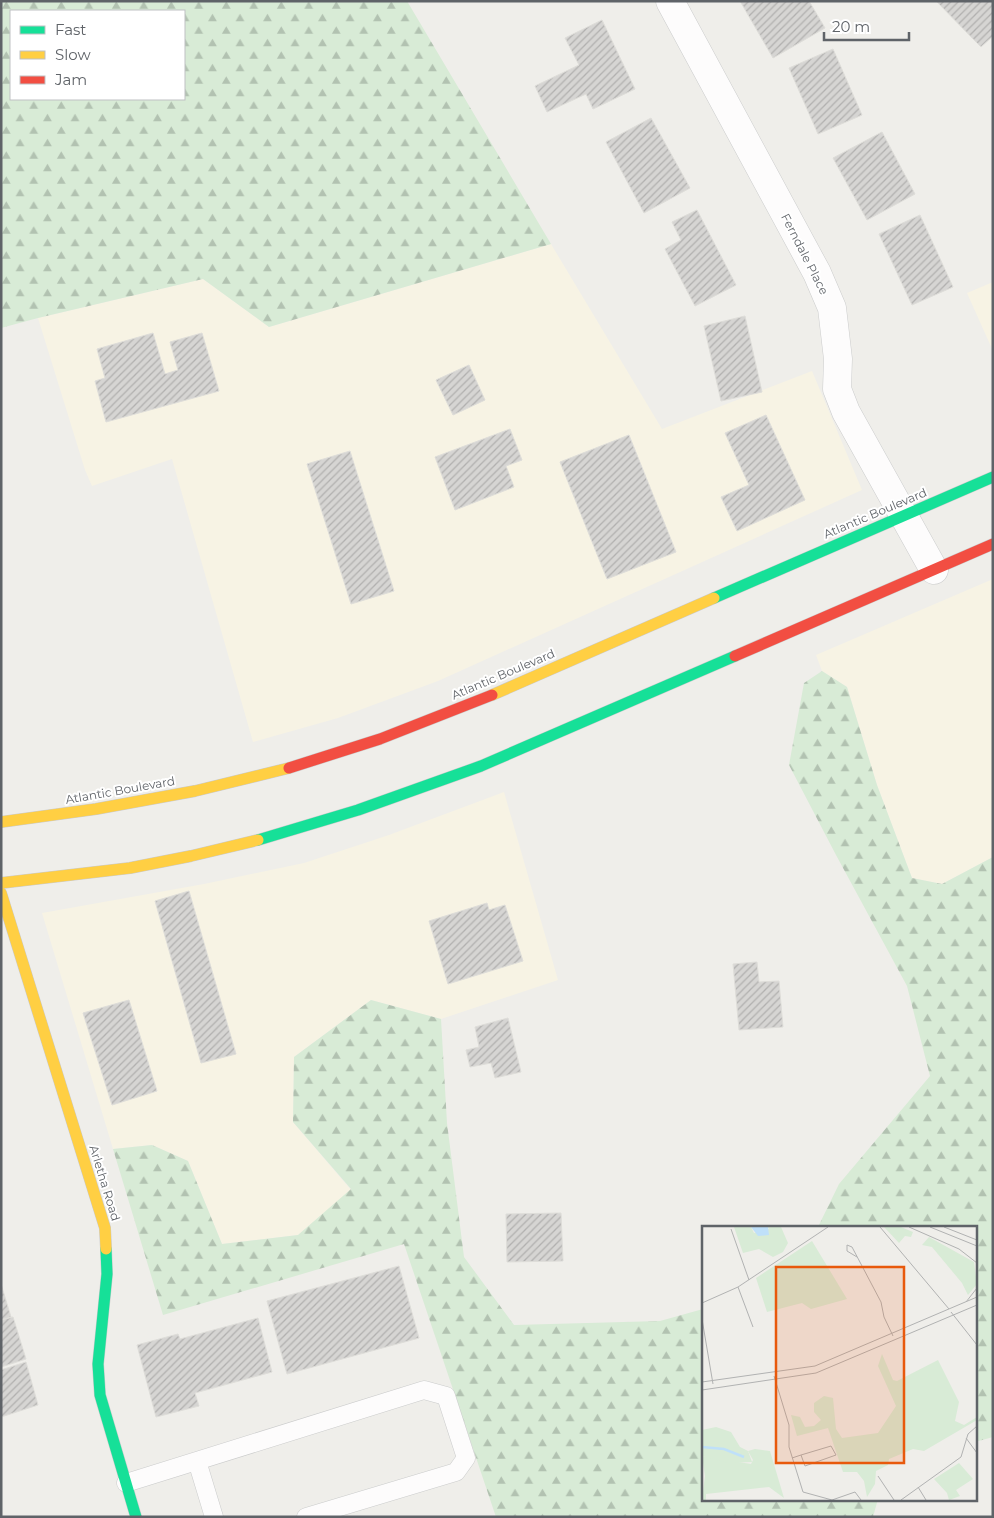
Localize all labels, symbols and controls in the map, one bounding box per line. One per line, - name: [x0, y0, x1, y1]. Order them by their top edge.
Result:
- legend: [10, 10, 185, 100]
- scale bar: [824, 10, 909, 42]
- text: 20 m: [832, 17, 870, 36]
- text: Fast: [55, 20, 86, 39]
- text: Slow: [55, 45, 91, 64]
- text: Jam: [54, 70, 87, 89]
- street label: Ferndale Place: [778, 211, 832, 297]
- street label: Atlantic Boulevard: [821, 484, 929, 542]
- street label: Atlantic Boulevard: [449, 645, 557, 703]
- street label: Atlantic Boulevard: [64, 773, 176, 807]
- street label: Arletha Road: [86, 1143, 124, 1223]
- inset map: [702, 1226, 976, 1500]

